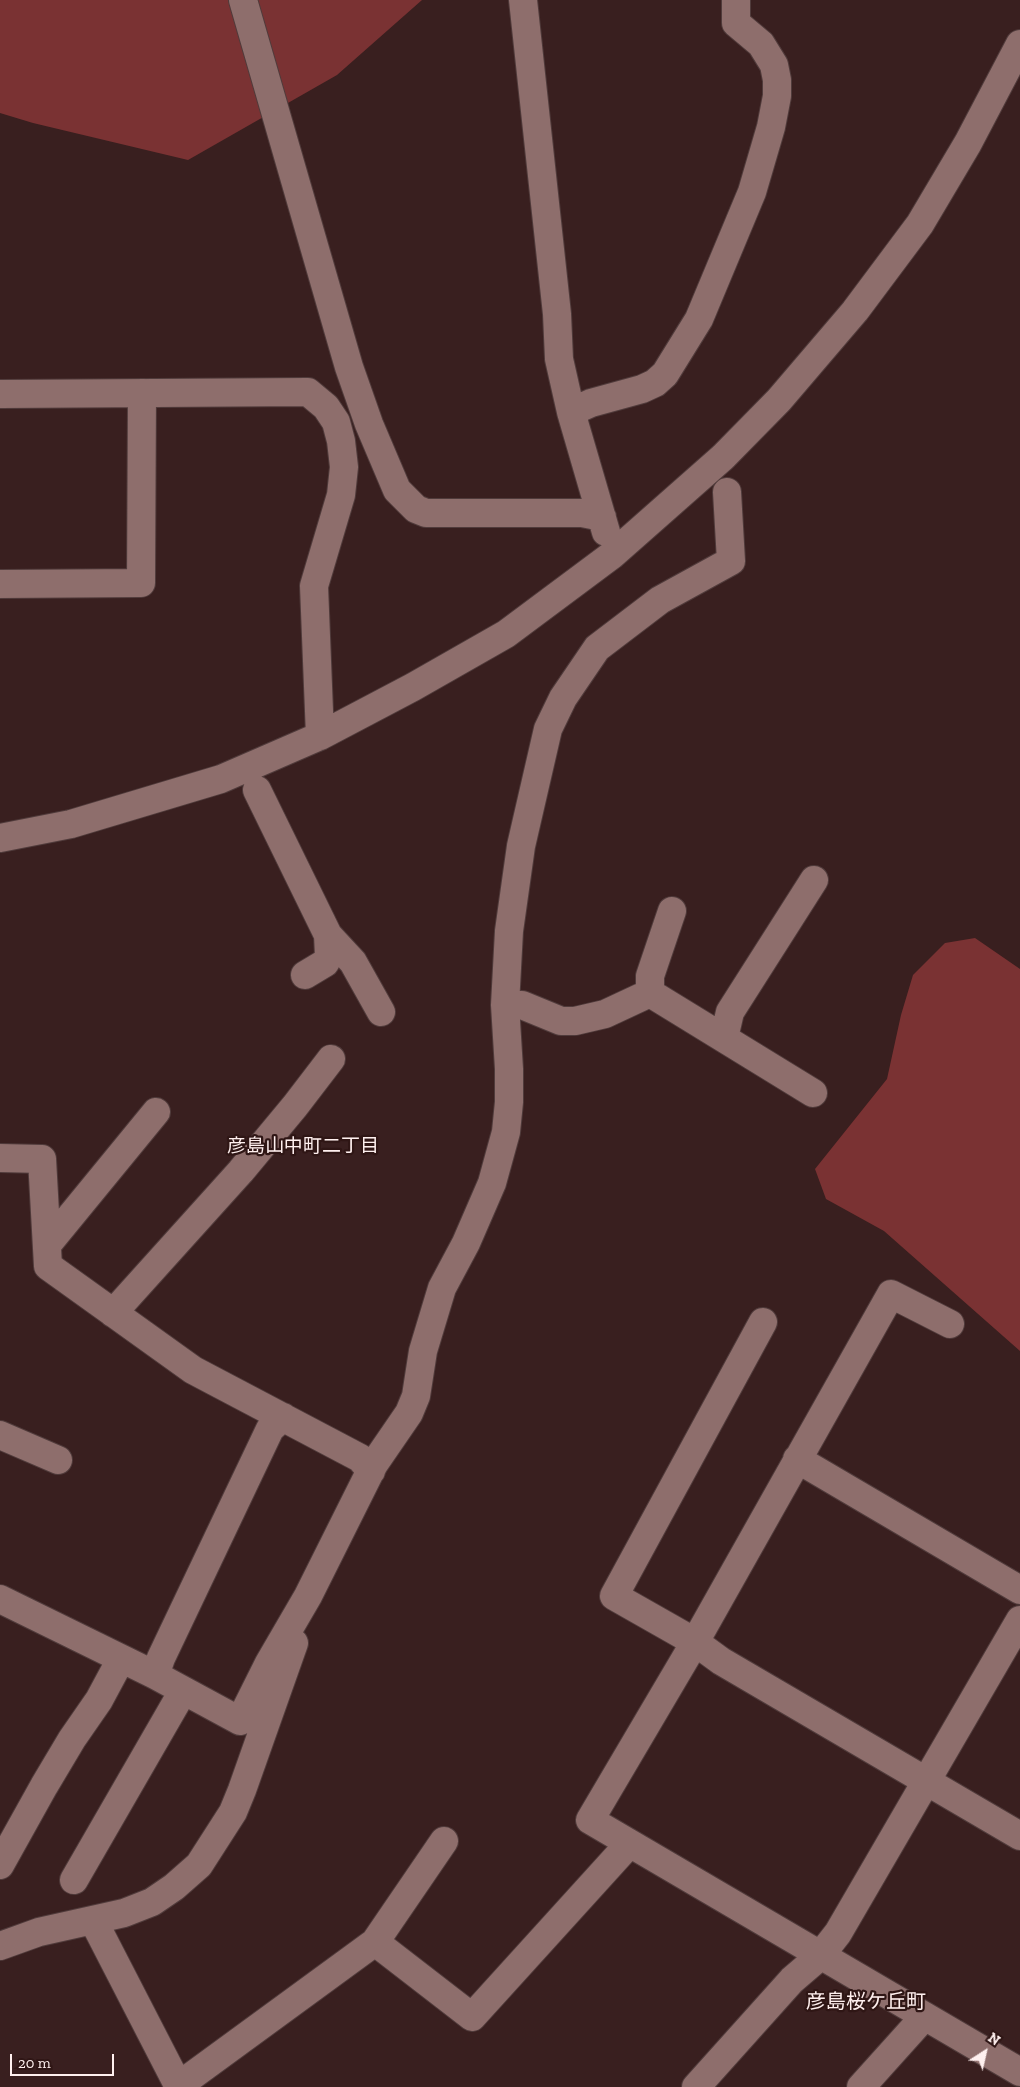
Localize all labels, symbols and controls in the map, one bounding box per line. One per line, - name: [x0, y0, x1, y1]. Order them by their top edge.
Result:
- district label: 彦島山中町二丁目: [227, 1136, 379, 1158]
- district label: 彦島桜ケ丘町: [806, 1990, 926, 2014]
- north arrow: [960, 2027, 1010, 2077]
- text: N: [985, 2029, 1003, 2049]
- scale bar: [12, 2044, 116, 2076]
- text: 20 m: [18, 2054, 51, 2072]

